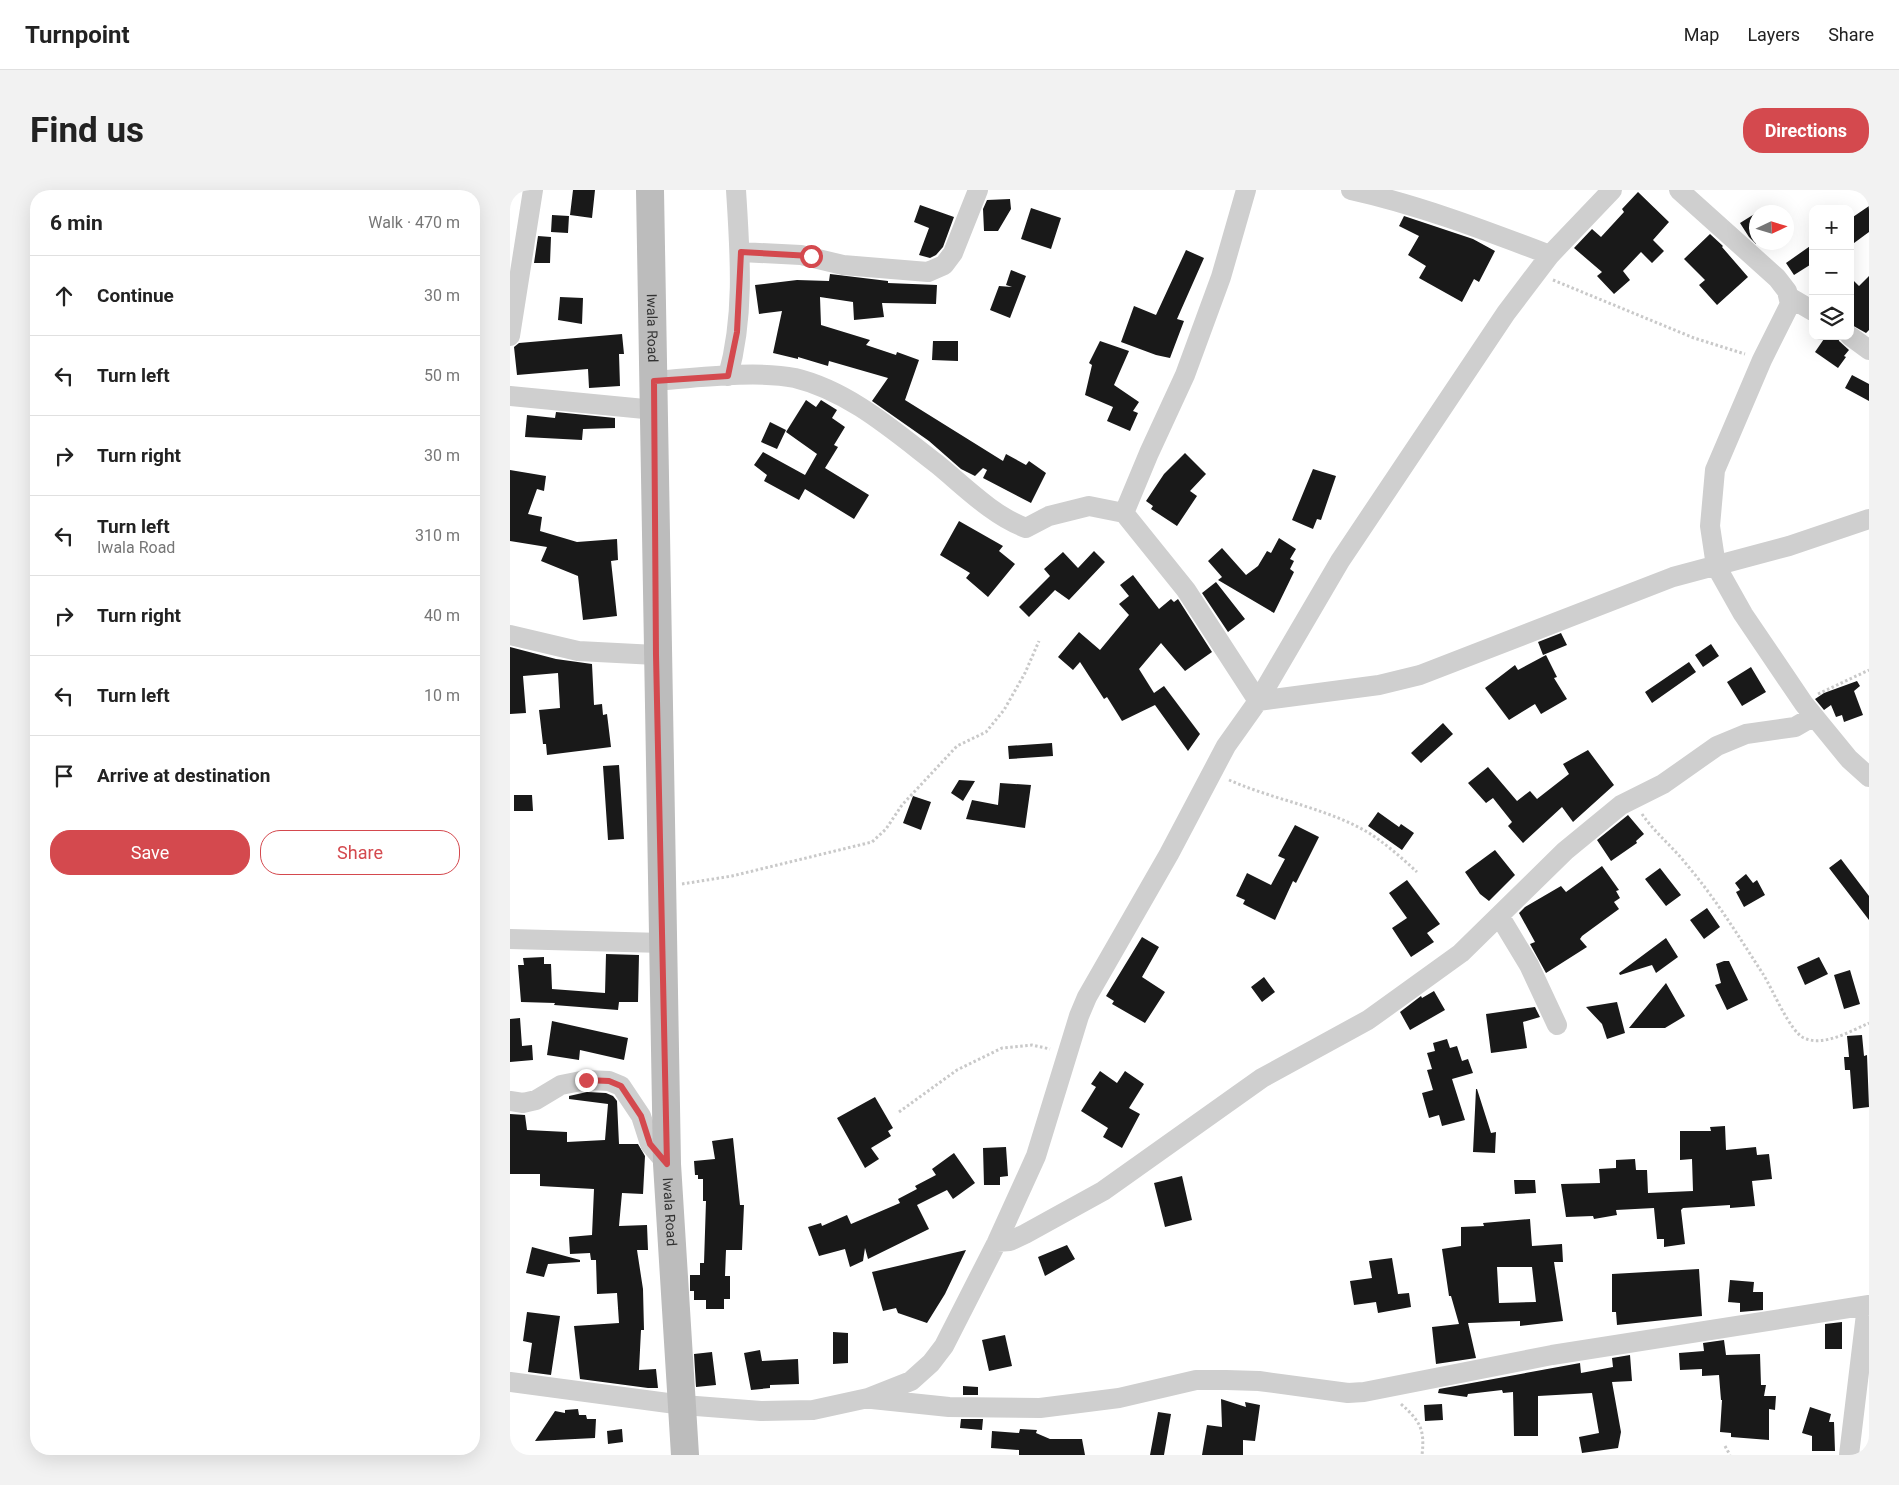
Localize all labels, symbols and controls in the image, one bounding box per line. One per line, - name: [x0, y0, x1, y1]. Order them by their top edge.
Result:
- text: Turnpoint: [25, 21, 130, 49]
- text: Map: [1684, 24, 1719, 45]
- text: Layers: [1747, 24, 1800, 45]
- text: Share: [1828, 24, 1874, 45]
- button: Directions: [1743, 108, 1869, 153]
- text: Find us: [30, 110, 144, 151]
- north arrow: [1749, 205, 1794, 250]
- map controls: [1809, 205, 1854, 340]
- button: +: [1809, 205, 1854, 250]
- text: 6 min: [50, 211, 103, 235]
- text: Walk · 470 m: [368, 213, 460, 232]
- route start: [800, 245, 823, 268]
- button: −: [1809, 250, 1854, 295]
- icon: ahead: [50, 282, 78, 310]
- text: Continue: [97, 284, 174, 307]
- text: 30 m: [424, 286, 460, 305]
- street label: Iwala Road: [644, 294, 661, 362]
- button: layers: [1809, 295, 1854, 340]
- icon: left: [50, 362, 78, 390]
- text: Turn left: [97, 364, 170, 387]
- text: 50 m: [424, 366, 460, 385]
- icon: right: [50, 442, 78, 470]
- text: Turn right: [97, 444, 181, 467]
- text: 30 m: [424, 446, 460, 465]
- text: Turn left: [97, 515, 170, 538]
- icon: left: [50, 522, 78, 550]
- text: 310 m: [415, 526, 460, 545]
- text: Iwala Road: [97, 538, 175, 557]
- icon: right: [50, 602, 78, 630]
- text: Turn right: [97, 604, 181, 627]
- text: 40 m: [424, 606, 460, 625]
- icon: left: [50, 682, 78, 710]
- text: Turn left: [97, 684, 170, 707]
- text: 10 m: [424, 686, 460, 705]
- icon: arrive: [50, 762, 78, 790]
- text: Arrive at destination: [97, 764, 270, 787]
- button: Save: [50, 830, 250, 875]
- button: Share: [260, 830, 460, 875]
- route end: [575, 1069, 598, 1092]
- street label: Iwala Road: [660, 1177, 680, 1247]

